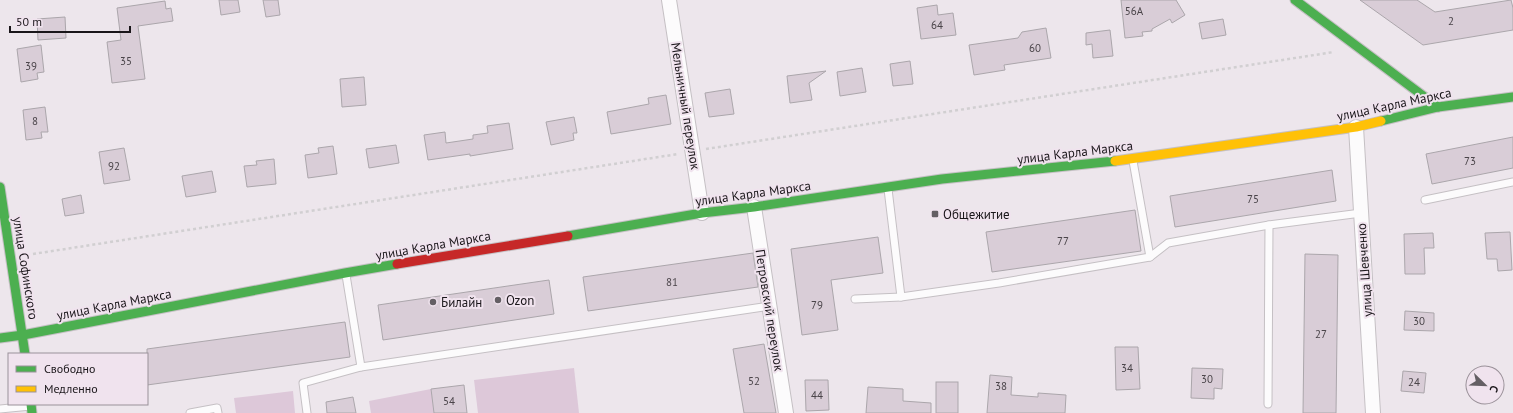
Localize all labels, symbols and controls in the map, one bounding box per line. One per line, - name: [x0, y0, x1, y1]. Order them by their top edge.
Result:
- house number: 56А: [1125, 4, 1144, 18]
- scale bar: [10, 8, 130, 34]
- text: 50 m: [16, 14, 42, 29]
- house number: 2: [1448, 14, 1454, 28]
- house number: 64: [931, 18, 943, 32]
- street label: Мельничный переулок: [667, 41, 704, 172]
- house number: 60: [1029, 41, 1041, 55]
- house number: 35: [120, 54, 132, 68]
- house number: 39: [25, 59, 37, 73]
- street label: улица Карла Маркса: [1335, 84, 1453, 125]
- house number: 8: [32, 114, 38, 128]
- street label: улица Карла Маркса: [1016, 137, 1134, 168]
- house number: 73: [1464, 154, 1476, 168]
- house number: 92: [108, 159, 120, 173]
- street label: улица Карла Маркса: [694, 177, 812, 210]
- house number: 75: [1247, 192, 1259, 206]
- place label: Общежитие: [943, 206, 1010, 223]
- marker: Общежитие: [930, 209, 940, 219]
- street label: улица Софинского: [9, 215, 42, 321]
- street label: улица Шевченко: [1353, 222, 1376, 317]
- street label: улица Карла Маркса: [374, 227, 492, 264]
- house number: 77: [1057, 234, 1069, 248]
- street label: Петровский переулок: [751, 248, 788, 373]
- house number: 81: [666, 275, 678, 289]
- street label: улица Карла Маркса: [55, 285, 173, 324]
- place label: Ozon: [506, 292, 534, 309]
- place label: Билайн: [441, 294, 482, 311]
- marker: Ozon: [493, 295, 503, 305]
- marker: Билайн: [428, 297, 438, 307]
- house number: 79: [811, 298, 823, 312]
- house number: 30: [1413, 314, 1425, 328]
- house number: 27: [1315, 327, 1327, 341]
- legend: [8, 353, 148, 405]
- text: Свободно: [44, 361, 95, 376]
- house number: 34: [1121, 361, 1133, 375]
- north arrow: [1465, 365, 1505, 405]
- house number: 30: [1201, 372, 1213, 386]
- house number: 52: [748, 374, 760, 388]
- house number: 24: [1408, 375, 1420, 389]
- house number: 38: [995, 379, 1007, 393]
- text: Медленно: [44, 381, 98, 396]
- text: С: [1487, 383, 1502, 394]
- house number: 44: [811, 388, 823, 402]
- house number: 54: [443, 394, 455, 408]

